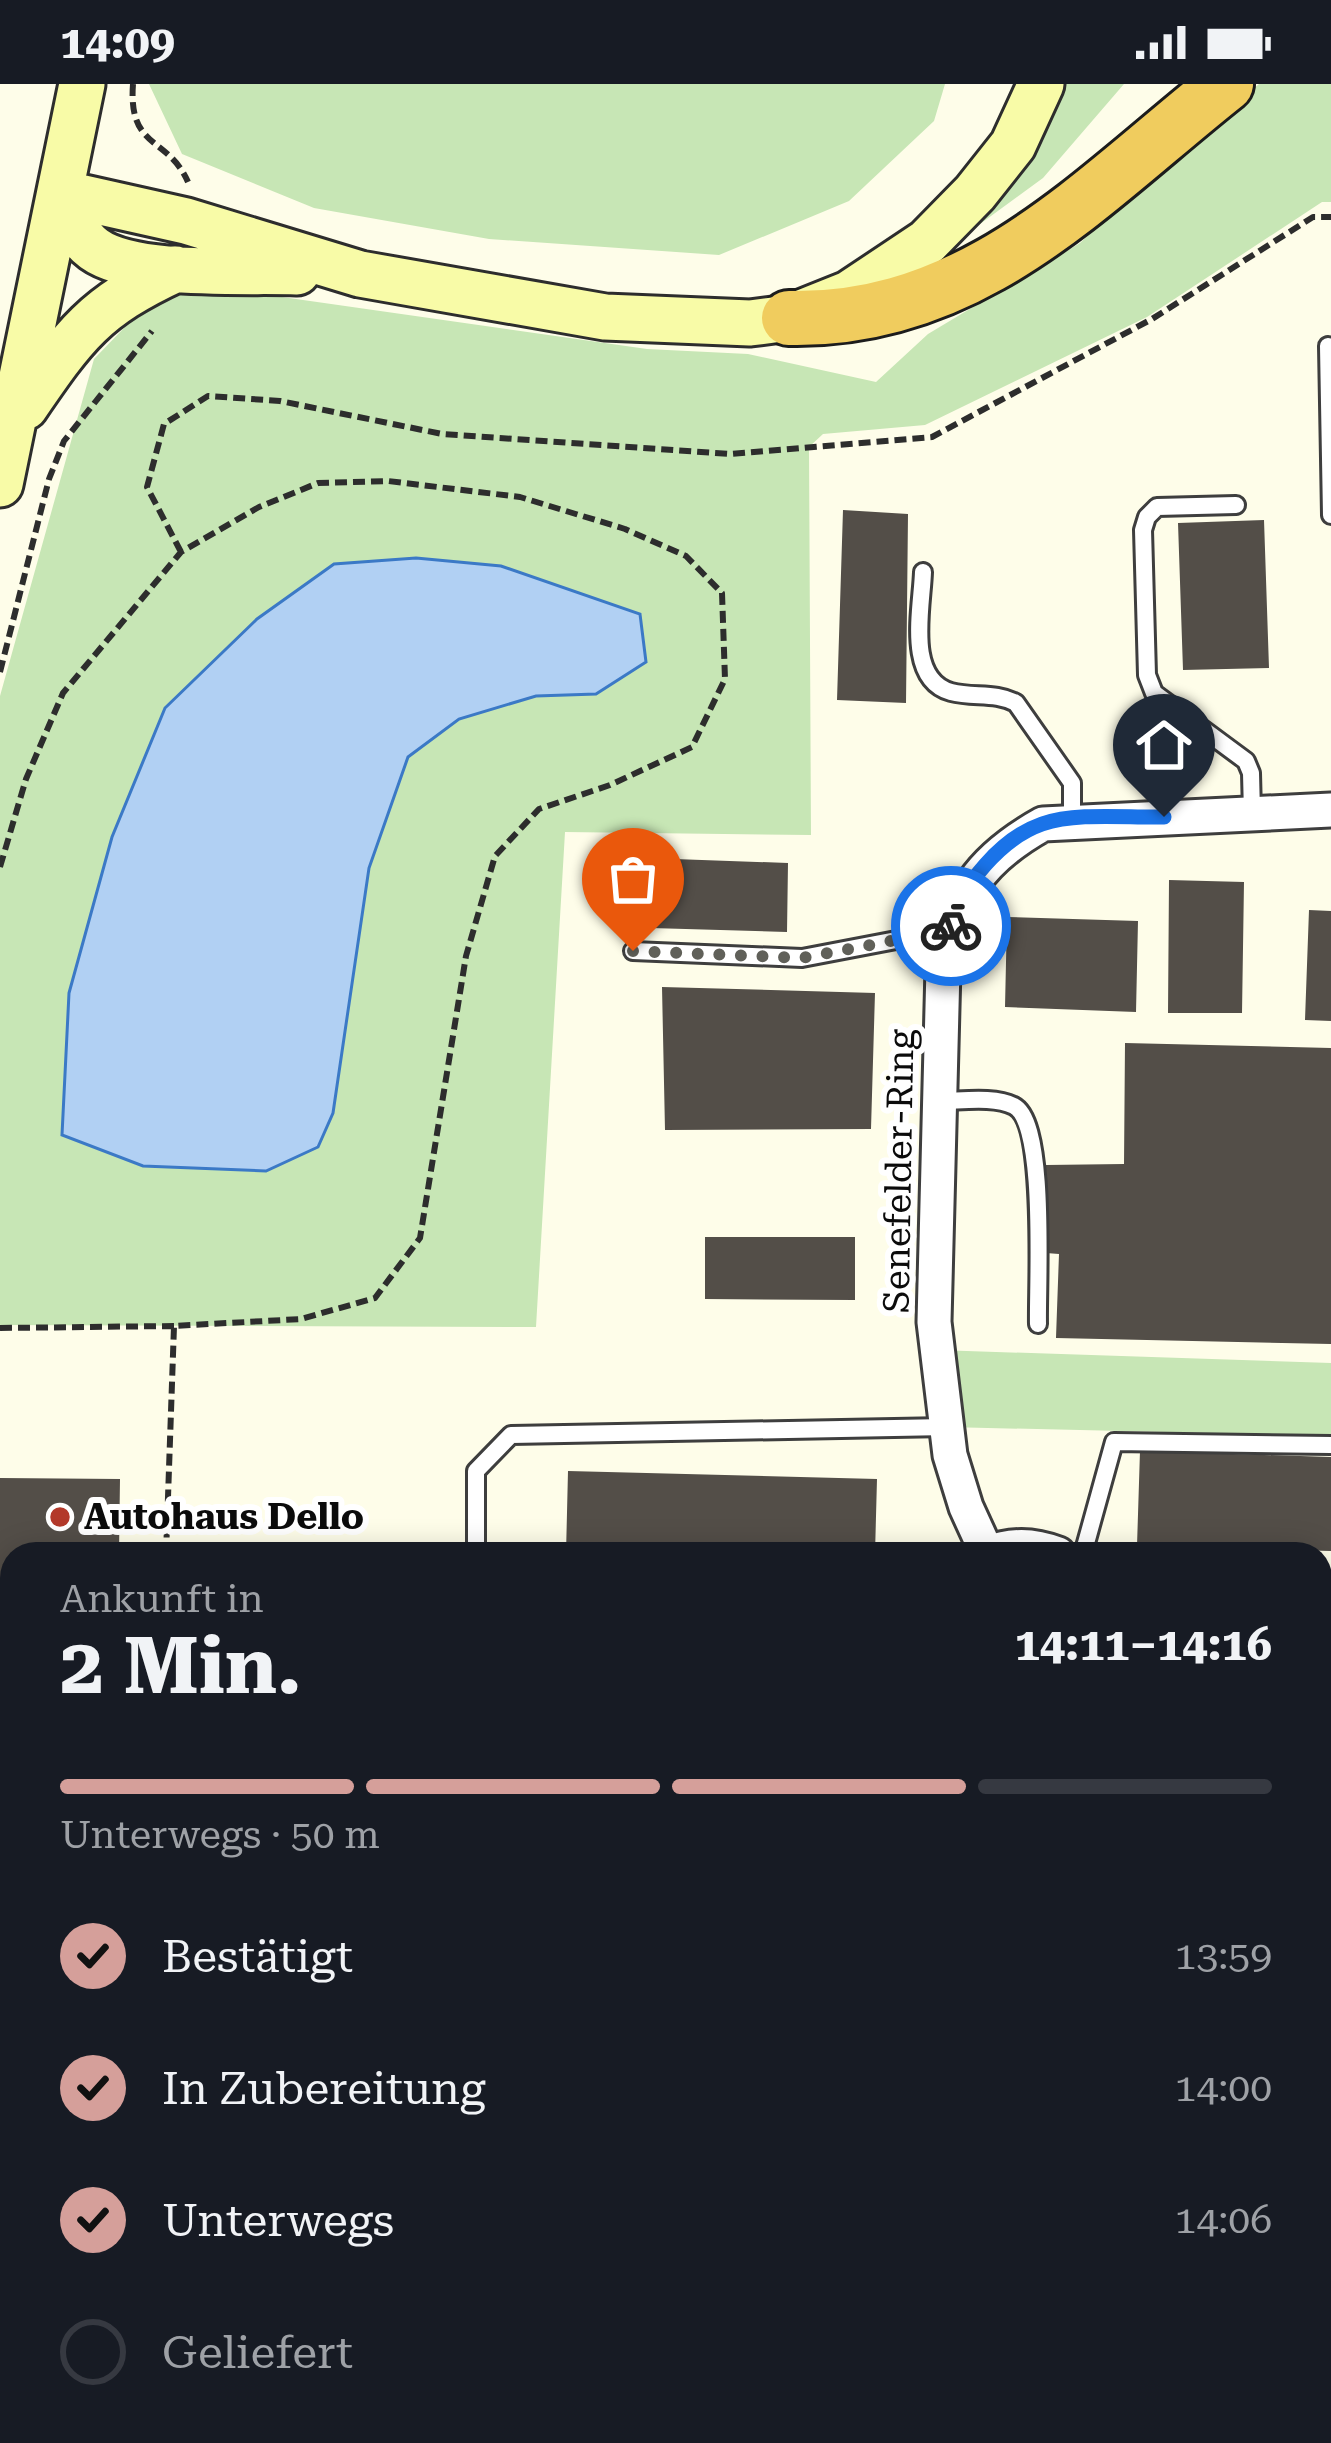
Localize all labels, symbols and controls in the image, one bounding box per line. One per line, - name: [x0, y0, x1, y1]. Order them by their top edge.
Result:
- text: 14:09: [60, 16, 175, 69]
- pin: [1113, 694, 1215, 817]
- icon: home: [1131, 712, 1197, 778]
- pin: [582, 828, 684, 951]
- icon: bag: [600, 846, 666, 912]
- courier: [891, 866, 1011, 986]
- icon: bike: [918, 893, 984, 959]
- street label: Senefelder-Ring: [876, 1028, 922, 1313]
- place label: Autohaus Dello: [84, 1496, 364, 1538]
- marker: Autohaus Dello: [47, 1504, 73, 1530]
- text: Ankunft in: [60, 1576, 264, 1622]
- text: 14:11–14:16: [1015, 1618, 1272, 1671]
- text: 2 Min.: [60, 1621, 302, 1712]
- text: Unterwegs · 50 m: [60, 1812, 380, 1858]
- icon: check: [60, 1923, 126, 1989]
- text: Bestätigt: [162, 1930, 353, 1983]
- text: 13:59: [1175, 1933, 1272, 1979]
- icon: check: [60, 2055, 126, 2121]
- text: In Zubereitung: [162, 2062, 486, 2115]
- text: 14:00: [1175, 2065, 1272, 2111]
- icon: check: [60, 2187, 126, 2253]
- text: Unterwegs: [162, 2194, 394, 2247]
- text: 14:06: [1175, 2197, 1272, 2243]
- text: Geliefert: [162, 2326, 353, 2379]

